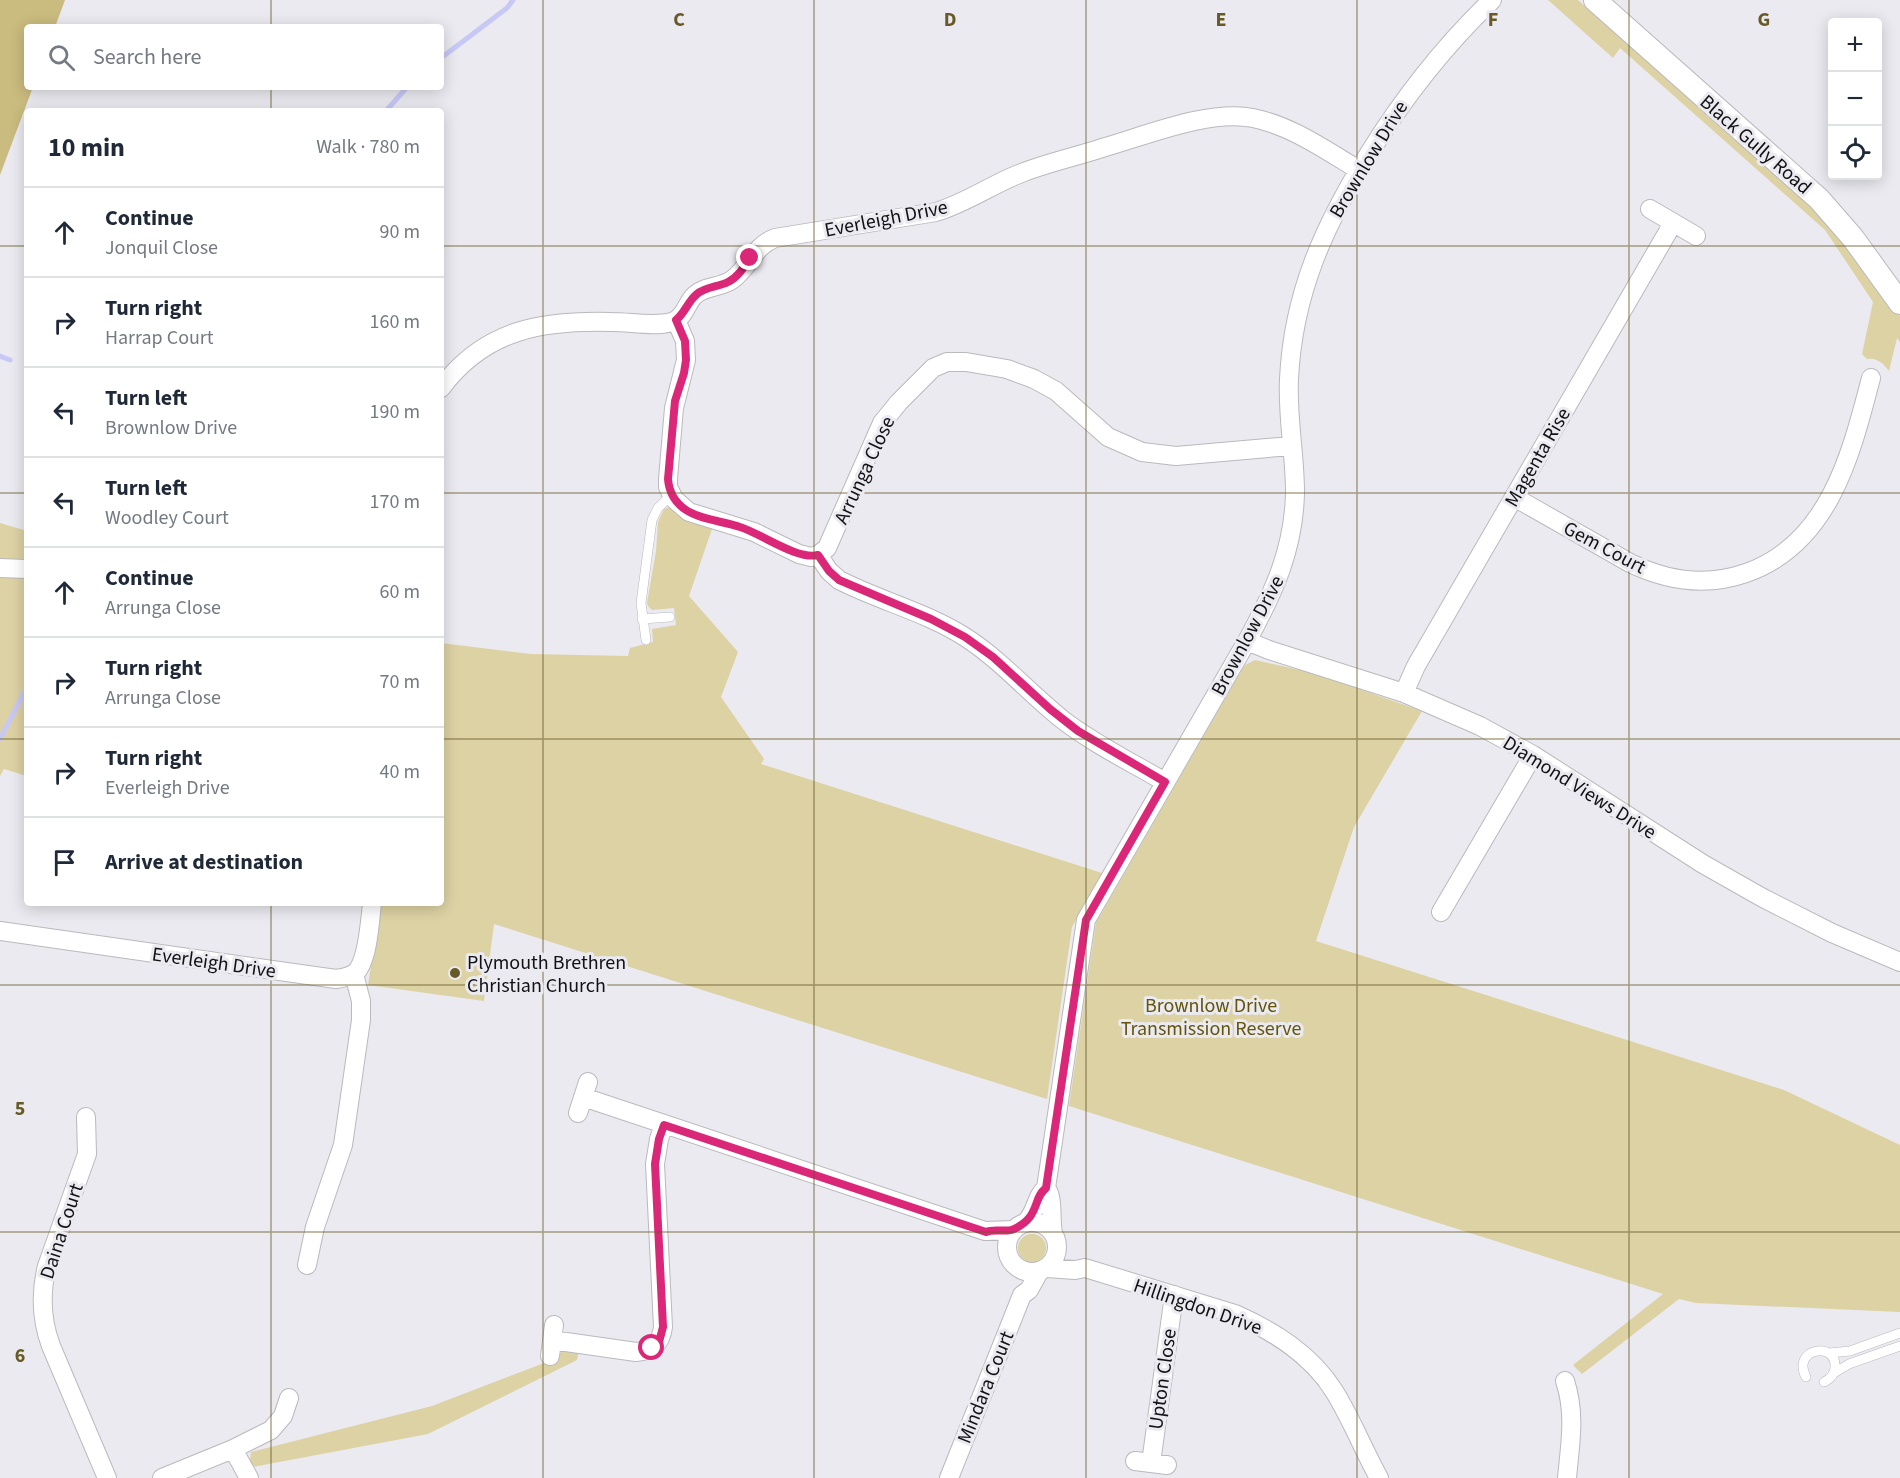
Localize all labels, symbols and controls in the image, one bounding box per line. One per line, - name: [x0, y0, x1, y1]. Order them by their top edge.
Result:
- text: C: [673, 6, 685, 34]
- text: D: [944, 6, 956, 34]
- text: E: [1216, 6, 1226, 34]
- text: F: [1488, 6, 1498, 34]
- text: G: [1758, 6, 1770, 34]
- map controls: [1828, 18, 1882, 180]
- button: +: [1828, 18, 1882, 72]
- search box: [24, 24, 444, 90]
- icon: search: [45, 41, 78, 74]
- text: Search here: [93, 41, 201, 73]
- button: −: [1828, 72, 1882, 126]
- street label: Black Gully Road: [1693, 88, 1817, 201]
- street label: Brownlow Drive: [1323, 96, 1415, 223]
- button: locate: [1828, 126, 1882, 180]
- text: 10 min: [48, 129, 125, 166]
- text: Walk · 780 m: [316, 133, 420, 161]
- street label: Everleigh Drive: [822, 193, 950, 245]
- text: Continue: [105, 202, 194, 234]
- icon: ahead: [48, 216, 81, 249]
- text: 90 m: [380, 218, 420, 246]
- text: Jonquil Close: [105, 234, 218, 262]
- route end: [736, 244, 762, 270]
- text: Turn right: [105, 292, 202, 324]
- icon: right: [48, 306, 81, 339]
- text: 160 m: [370, 308, 420, 336]
- text: Harrap Court: [105, 324, 214, 352]
- text: Turn left: [105, 382, 187, 414]
- icon: left: [48, 396, 81, 429]
- text: 190 m: [370, 398, 420, 426]
- street label: Magenta Rise: [1498, 403, 1578, 512]
- street label: Arrunga Close: [828, 412, 902, 529]
- text: Brownlow Drive: [105, 414, 237, 442]
- text: Turn left: [105, 472, 187, 504]
- icon: left: [48, 486, 81, 519]
- text: 170 m: [370, 488, 420, 516]
- text: Woodley Court: [105, 504, 229, 532]
- street label: Gem Court: [1558, 514, 1651, 581]
- text: Continue: [105, 562, 194, 594]
- street label: Brownlow Drive: [1204, 570, 1291, 700]
- icon: ahead: [48, 576, 81, 609]
- text: 60 m: [380, 578, 420, 606]
- text: Arrunga Close: [105, 594, 221, 622]
- text: Turn right: [105, 652, 202, 684]
- icon: right: [48, 666, 81, 699]
- text: 70 m: [380, 668, 420, 696]
- text: Arrunga Close: [105, 684, 221, 712]
- street label: Diamond Views Drive: [1497, 729, 1662, 846]
- text: Turn right: [105, 742, 202, 774]
- icon: right: [48, 756, 81, 789]
- text: 40 m: [380, 758, 420, 786]
- text: Everleigh Drive: [105, 774, 230, 802]
- icon: arrive: [48, 846, 81, 879]
- text: Arrive at destination: [105, 846, 303, 878]
- street label: Everleigh Drive: [150, 940, 278, 986]
- place label: Plymouth Brethren Christian Church: [467, 949, 626, 1000]
- marker: Plymouth Brethren Christian Church: [448, 966, 462, 980]
- park label: Brownlow Drive Transmission Reserve: [1121, 992, 1301, 1043]
- text: 5: [15, 1095, 25, 1123]
- street label: Daina Court: [33, 1180, 91, 1283]
- street label: Hillingdon Drive: [1130, 1272, 1266, 1342]
- street label: Mindara Court: [951, 1327, 1021, 1448]
- street label: Upton Close: [1142, 1327, 1184, 1431]
- route start: [638, 1334, 664, 1360]
- text: 6: [15, 1342, 25, 1370]

